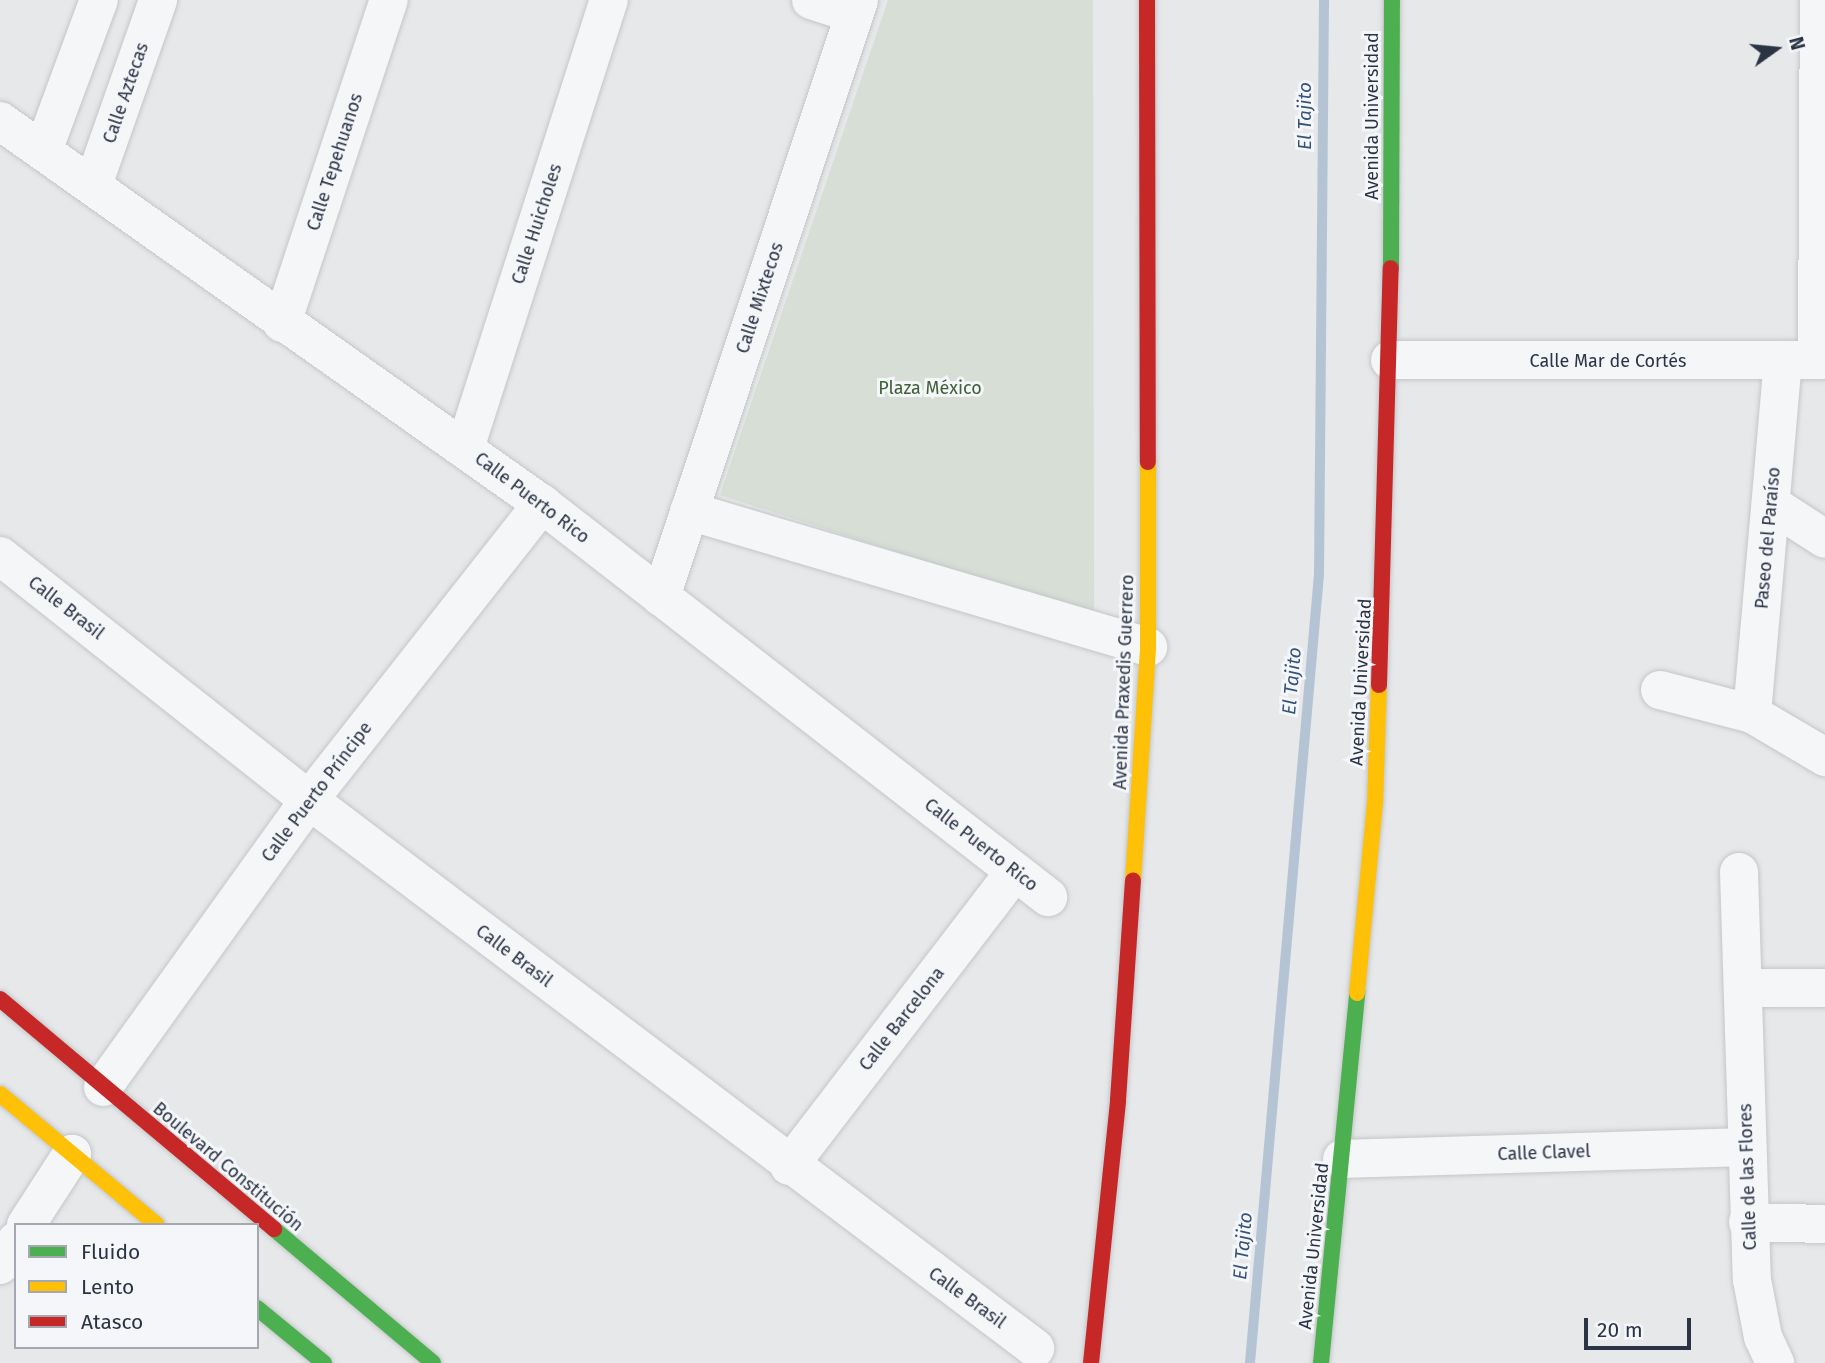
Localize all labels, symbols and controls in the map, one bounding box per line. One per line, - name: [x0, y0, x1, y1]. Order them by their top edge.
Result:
- north arrow: [1741, 14, 1811, 84]
- street label: Avenida Universidad: [1361, 32, 1383, 200]
- text: N: [1784, 34, 1810, 52]
- street label: Calle Aztecas: [99, 40, 153, 146]
- water label: El Tajito: [1294, 82, 1316, 150]
- street label: Calle Tepehuanos: [303, 90, 367, 234]
- street label: Calle Huicholes: [507, 161, 567, 287]
- street label: Calle Mixtecos: [732, 240, 788, 356]
- street label: Calle Mar de Cortés: [1529, 350, 1687, 372]
- park label: Plaza México: [878, 377, 982, 399]
- street label: Calle Puerto Rico: [470, 448, 594, 548]
- street label: Paseo del Paraíso: [1751, 466, 1785, 610]
- street label: Calle Brasil: [24, 572, 108, 644]
- street label: Avenida Praxedis Guerrero: [1109, 574, 1139, 790]
- street label: Avenida Universidad: [1346, 598, 1376, 766]
- water label: El Tajito: [1278, 646, 1306, 716]
- street label: Calle Puerto Príncipe: [257, 718, 377, 866]
- street label: Calle Puerto Rico: [920, 794, 1042, 896]
- street label: Calle Brasil: [471, 920, 557, 992]
- street label: Calle Barcelona: [855, 963, 949, 1075]
- street label: Boulevard Constitución: [148, 1098, 308, 1236]
- street label: Calle de las Flores: [1735, 1103, 1761, 1251]
- street label: Calle Clavel: [1497, 1141, 1591, 1165]
- street label: Avenida Universidad: [1295, 1162, 1333, 1330]
- water label: El Tajito: [1229, 1211, 1257, 1281]
- legend: [14, 1223, 259, 1349]
- text: Fluido: [81, 1239, 140, 1265]
- street label: Calle Brasil: [924, 1263, 1010, 1333]
- text: Lento: [81, 1274, 134, 1300]
- scale bar: [1587, 1304, 1694, 1348]
- text: Atasco: [81, 1309, 143, 1335]
- text: 20 m: [1597, 1317, 1643, 1343]

